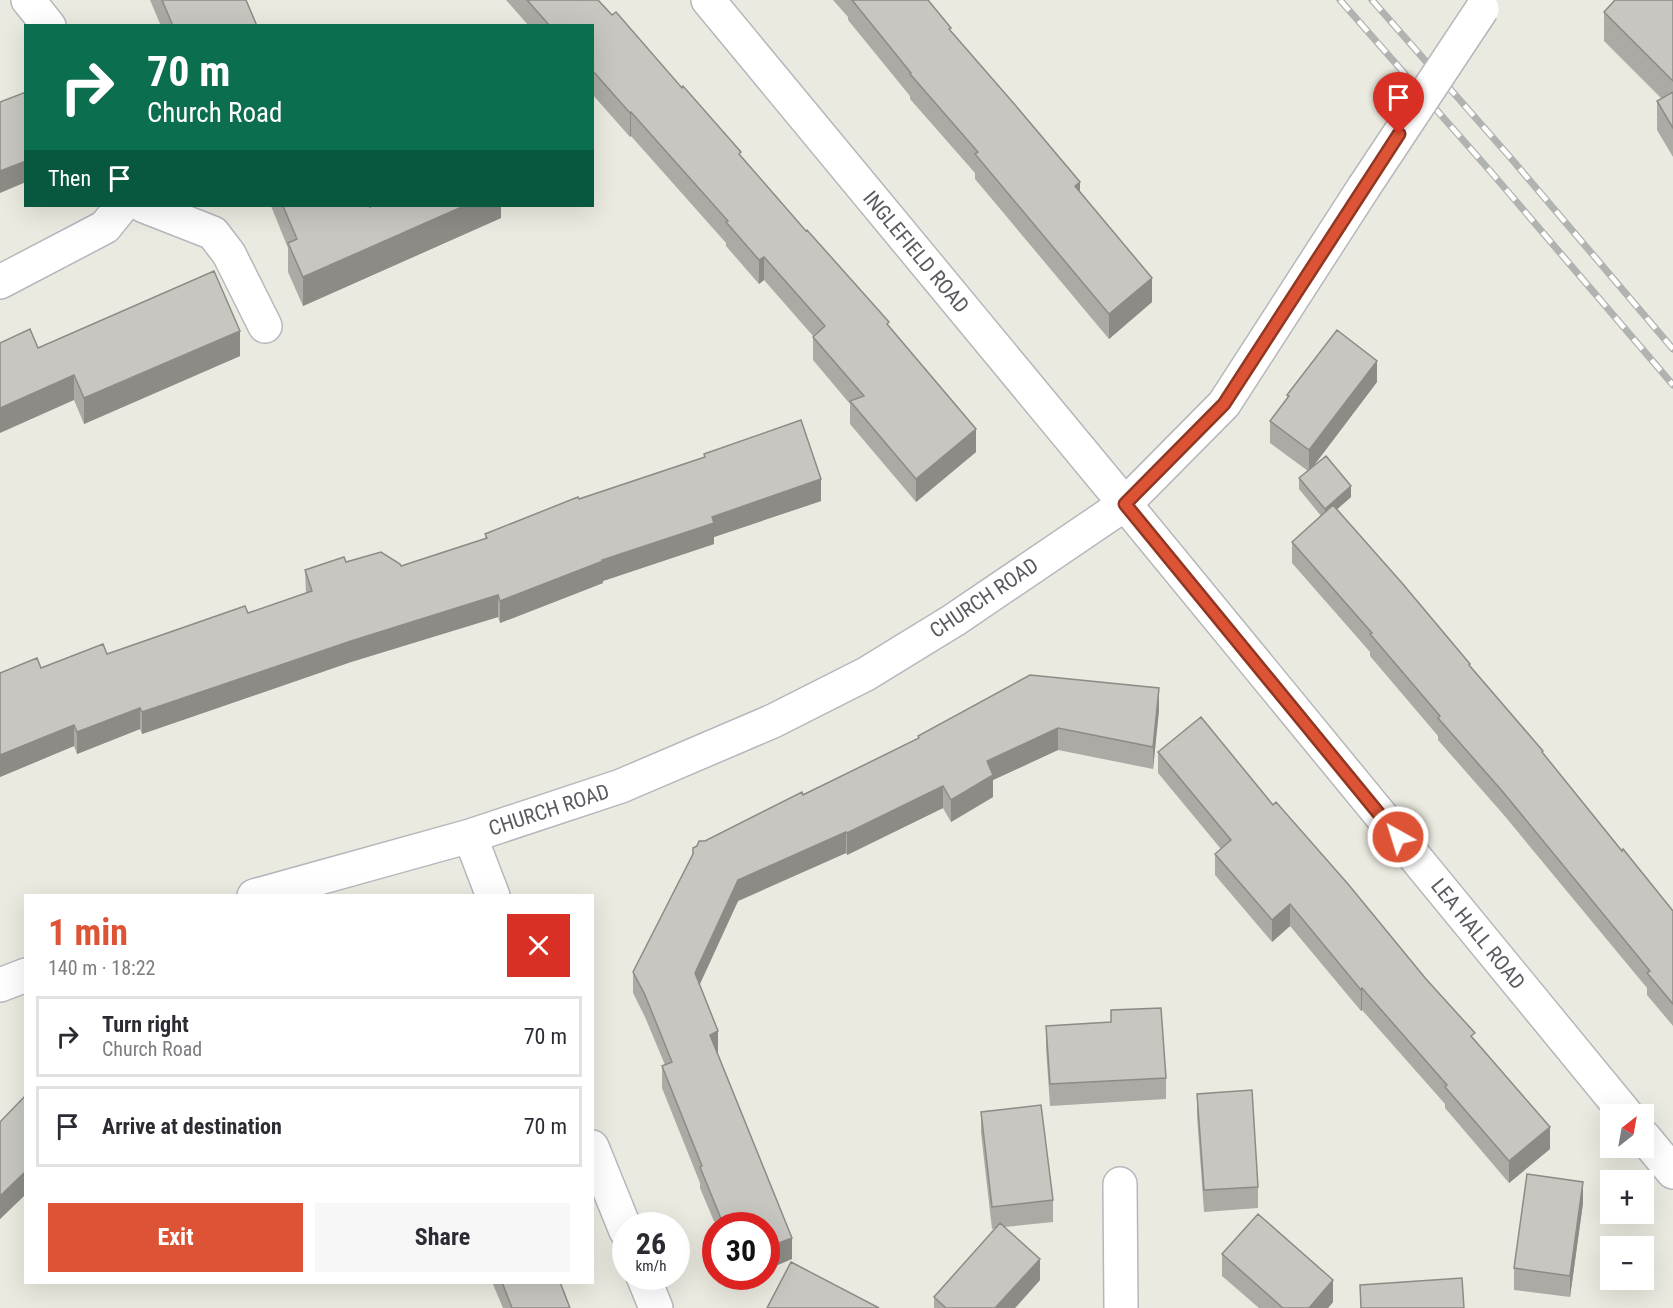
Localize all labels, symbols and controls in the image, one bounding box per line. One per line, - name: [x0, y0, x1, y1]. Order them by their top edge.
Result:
- text: 70 m: [147, 47, 230, 96]
- icon: right: [48, 48, 126, 126]
- pin: [1373, 72, 1424, 134]
- icon: arrive: [1382, 81, 1415, 114]
- text: Church Road: [147, 97, 282, 129]
- icon: arrive: [103, 162, 136, 195]
- text: Then: [48, 166, 91, 191]
- street label: INGLEFIELD ROAD: [858, 186, 974, 318]
- street label: CHURCH ROAD: [925, 553, 1043, 643]
- street label: CHURCH ROAD: [486, 779, 612, 841]
- position arrow: [1366, 805, 1430, 869]
- street label: LEA HALL ROAD: [1426, 874, 1530, 994]
- text: 1 min: [48, 912, 128, 954]
- button: close: [507, 914, 570, 977]
- text: 140 m · 18:22: [48, 956, 155, 980]
- text: Turn right: [102, 1012, 189, 1037]
- icon: right: [51, 1020, 84, 1053]
- text: 70 m: [524, 1024, 567, 1049]
- text: Church Road: [102, 1037, 202, 1061]
- north arrow: [1600, 1104, 1654, 1158]
- map controls: [1600, 1104, 1654, 1290]
- icon: arrive: [51, 1110, 84, 1143]
- text: Arrive at destination: [102, 1114, 282, 1139]
- text: 70 m: [524, 1114, 567, 1139]
- button: +: [1600, 1170, 1654, 1224]
- button: Exit: [48, 1203, 303, 1272]
- button: Share: [315, 1203, 570, 1272]
- speed limit sign: 30: [702, 1212, 780, 1290]
- text: 26: [636, 1226, 666, 1261]
- button: −: [1600, 1236, 1654, 1290]
- text: km/h: [636, 1257, 666, 1275]

